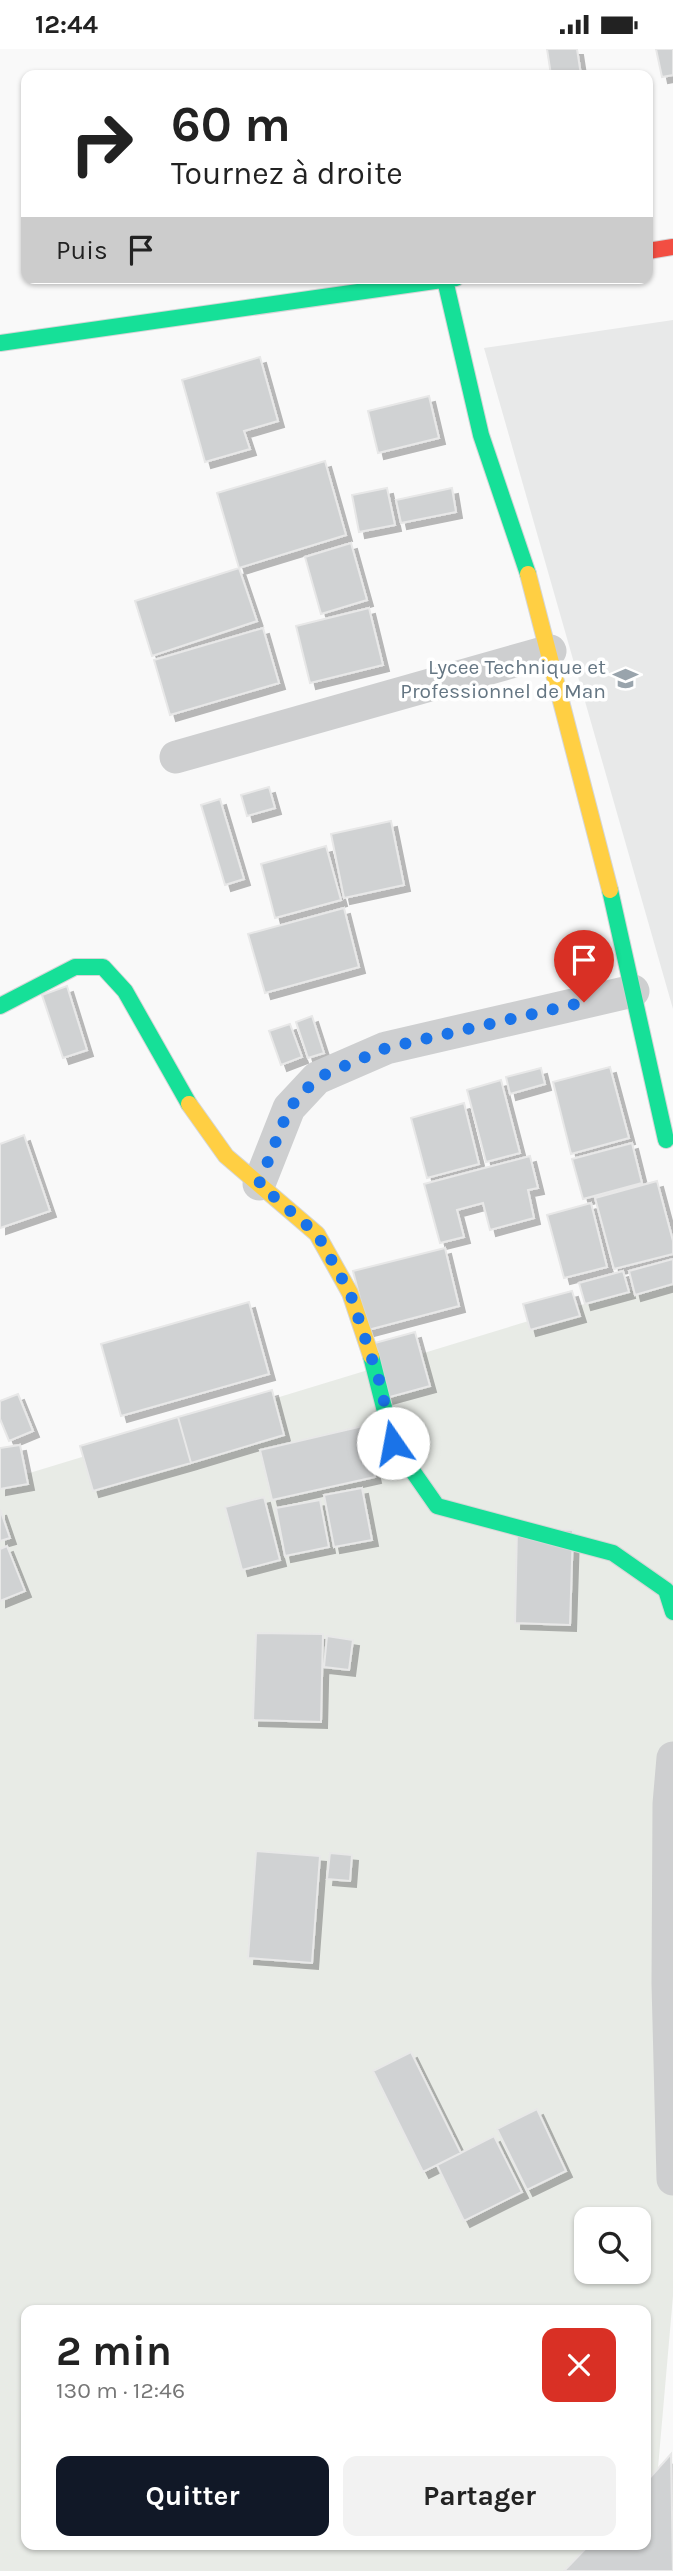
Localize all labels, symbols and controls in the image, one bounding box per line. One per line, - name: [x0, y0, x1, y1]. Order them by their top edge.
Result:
- text: 12:44: [35, 9, 98, 40]
- text: 60 m: [171, 96, 291, 153]
- icon: right: [56, 98, 147, 189]
- text: Tournez à droite: [171, 155, 403, 192]
- icon: arrive: [122, 231, 160, 269]
- text: Puis: [56, 235, 108, 266]
- place label: Lycee Technique et Professionnel de Man: [400, 655, 606, 703]
- school or university icon: Lycee Technique et Professionnel de Man: [612, 665, 640, 693]
- pin: [554, 930, 614, 1002]
- icon: arrive: [565, 941, 603, 979]
- position arrow: [356, 1406, 430, 1480]
- map controls: [574, 2207, 651, 2284]
- button: search: [574, 2207, 651, 2284]
- text: 2 min: [56, 2326, 172, 2376]
- button: close: [542, 2328, 616, 2402]
- text: 130 m · 12:46: [56, 2377, 185, 2404]
- button: Quitter: [56, 2456, 329, 2536]
- button: Partager: [343, 2456, 616, 2536]

